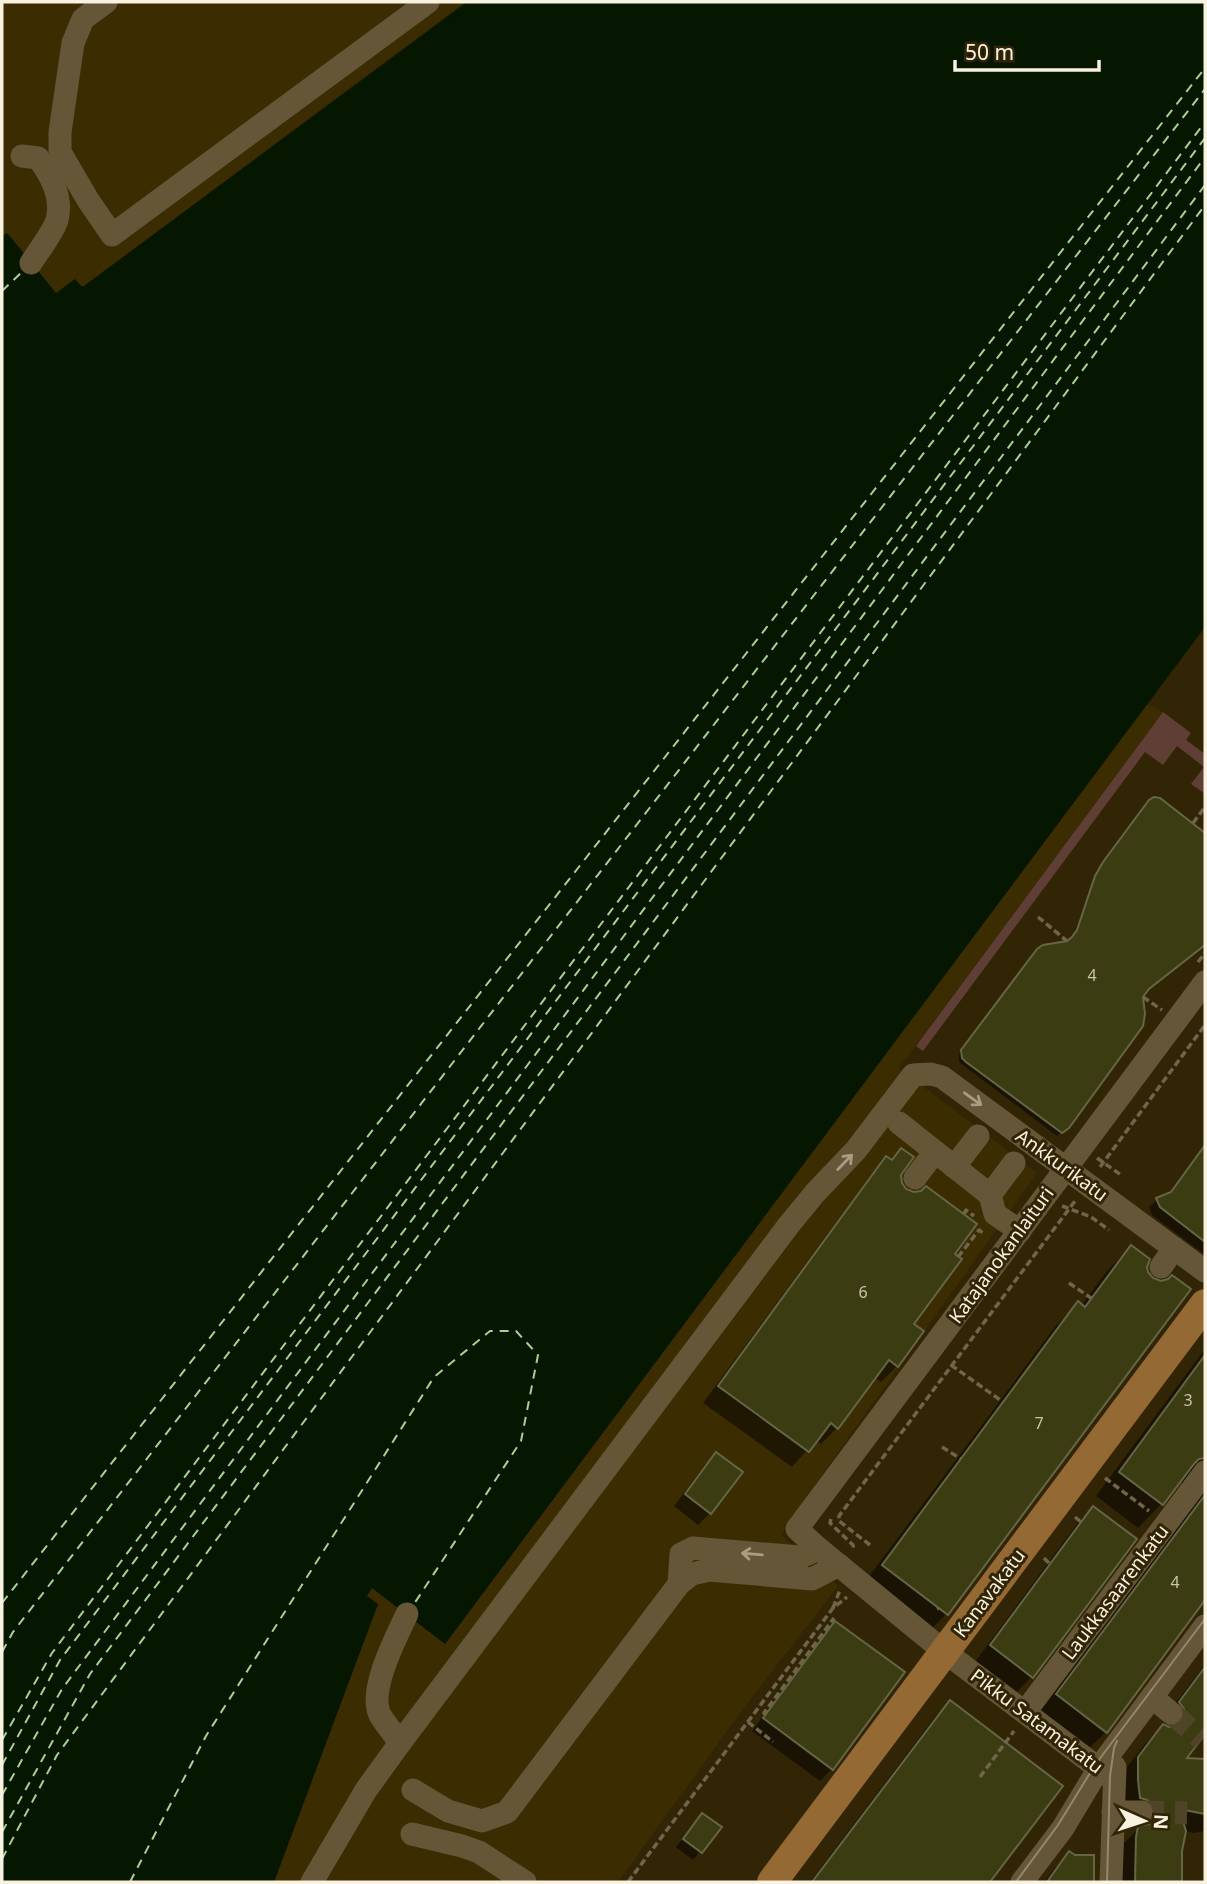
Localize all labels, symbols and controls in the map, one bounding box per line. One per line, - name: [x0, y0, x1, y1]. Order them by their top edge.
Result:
- scale bar: [955, 28, 1098, 72]
- text: 50 m: [965, 38, 1014, 66]
- house number: 4: [1087, 964, 1097, 986]
- one-way arrow: [963, 1092, 982, 1107]
- street label: Ankkurikatu: [1011, 1123, 1113, 1207]
- one-way arrow: [836, 1153, 853, 1170]
- street label: Katajanokanlaituri: [943, 1181, 1059, 1329]
- house number: 6: [858, 1281, 868, 1303]
- house number: 3: [1183, 1389, 1193, 1411]
- house number: 7: [1034, 1412, 1044, 1434]
- street label: Laukkasaarenkatu: [1056, 1519, 1174, 1665]
- street label: Kanavakatu: [947, 1543, 1031, 1643]
- one-way arrow: [742, 1547, 764, 1560]
- house number: 4: [1170, 1571, 1180, 1593]
- street label: Pikku Satamakatu: [965, 1663, 1109, 1779]
- north arrow: [1109, 1786, 1179, 1856]
- text: N: [1148, 1813, 1174, 1830]

